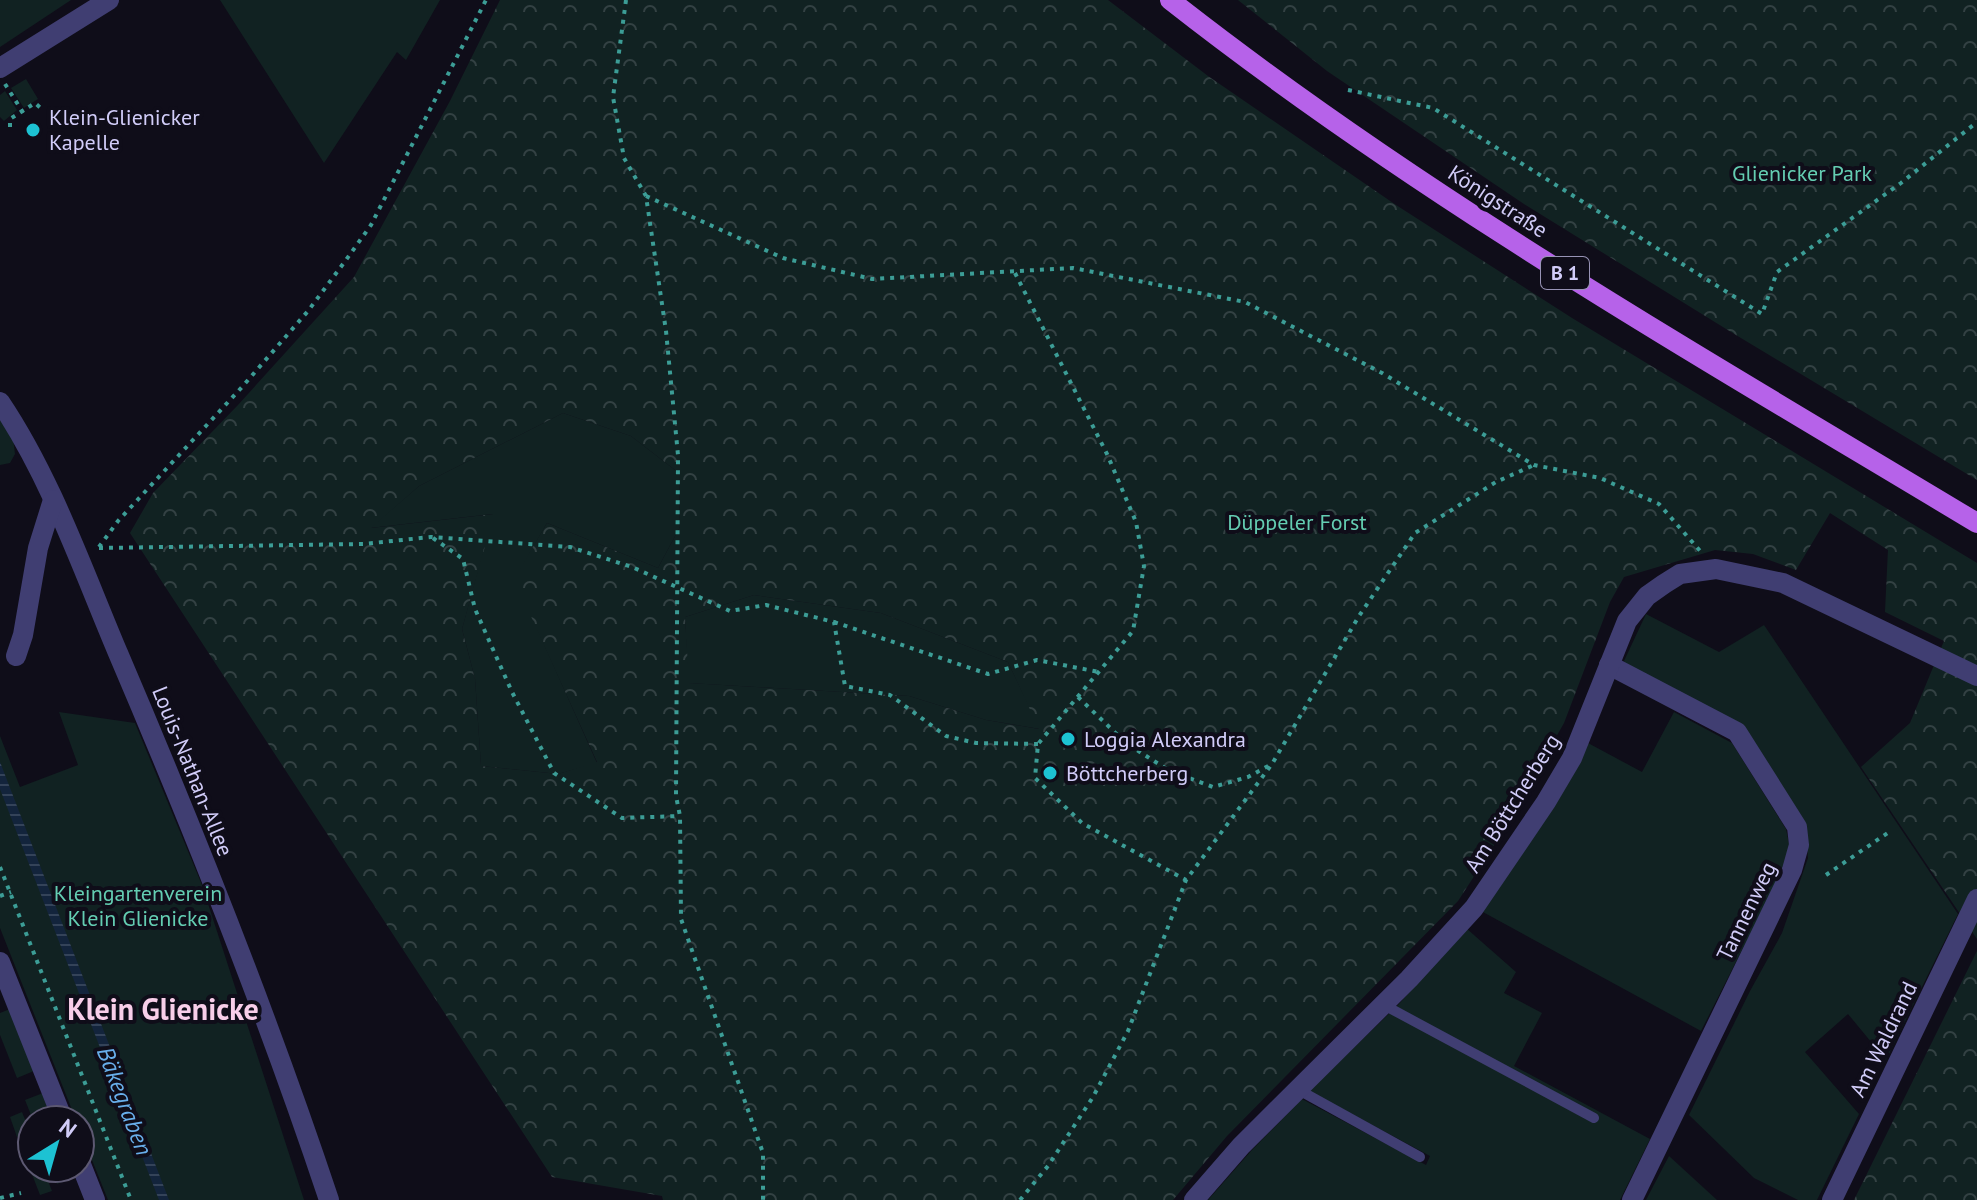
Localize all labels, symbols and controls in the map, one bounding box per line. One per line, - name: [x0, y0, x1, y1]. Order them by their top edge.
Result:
- place label: Klein-Glienicker Kapelle: [49, 103, 200, 156]
- marker: Klein-Glienicker Kapelle: [24, 121, 42, 139]
- street label: Königstraße: [1443, 158, 1553, 244]
- park label: Glienicker Park: [1732, 159, 1872, 187]
- road number: B 1: [1541, 257, 1589, 289]
- park label: Düppeler Forst: [1227, 508, 1367, 536]
- street label: Louis-Nathan-Allee: [146, 682, 240, 860]
- place label: Loggia Alexandra: [1084, 725, 1246, 753]
- street label: Am Böttcherberg: [1458, 728, 1566, 878]
- marker: Loggia Alexandra: [1059, 730, 1077, 748]
- place label: Böttcherberg: [1066, 759, 1188, 787]
- marker: Böttcherberg: [1041, 764, 1059, 782]
- street label: Tannenweg: [1710, 857, 1782, 965]
- park label: Kleingartenverein Klein Glienicke: [54, 879, 222, 932]
- street label: Am Waldrand: [1843, 977, 1923, 1101]
- district label: Klein Glienicke: [67, 989, 259, 1028]
- water label: Bäkegraben: [90, 1042, 160, 1160]
- north arrow: [16, 1104, 96, 1184]
- text: N: [54, 1112, 82, 1144]

